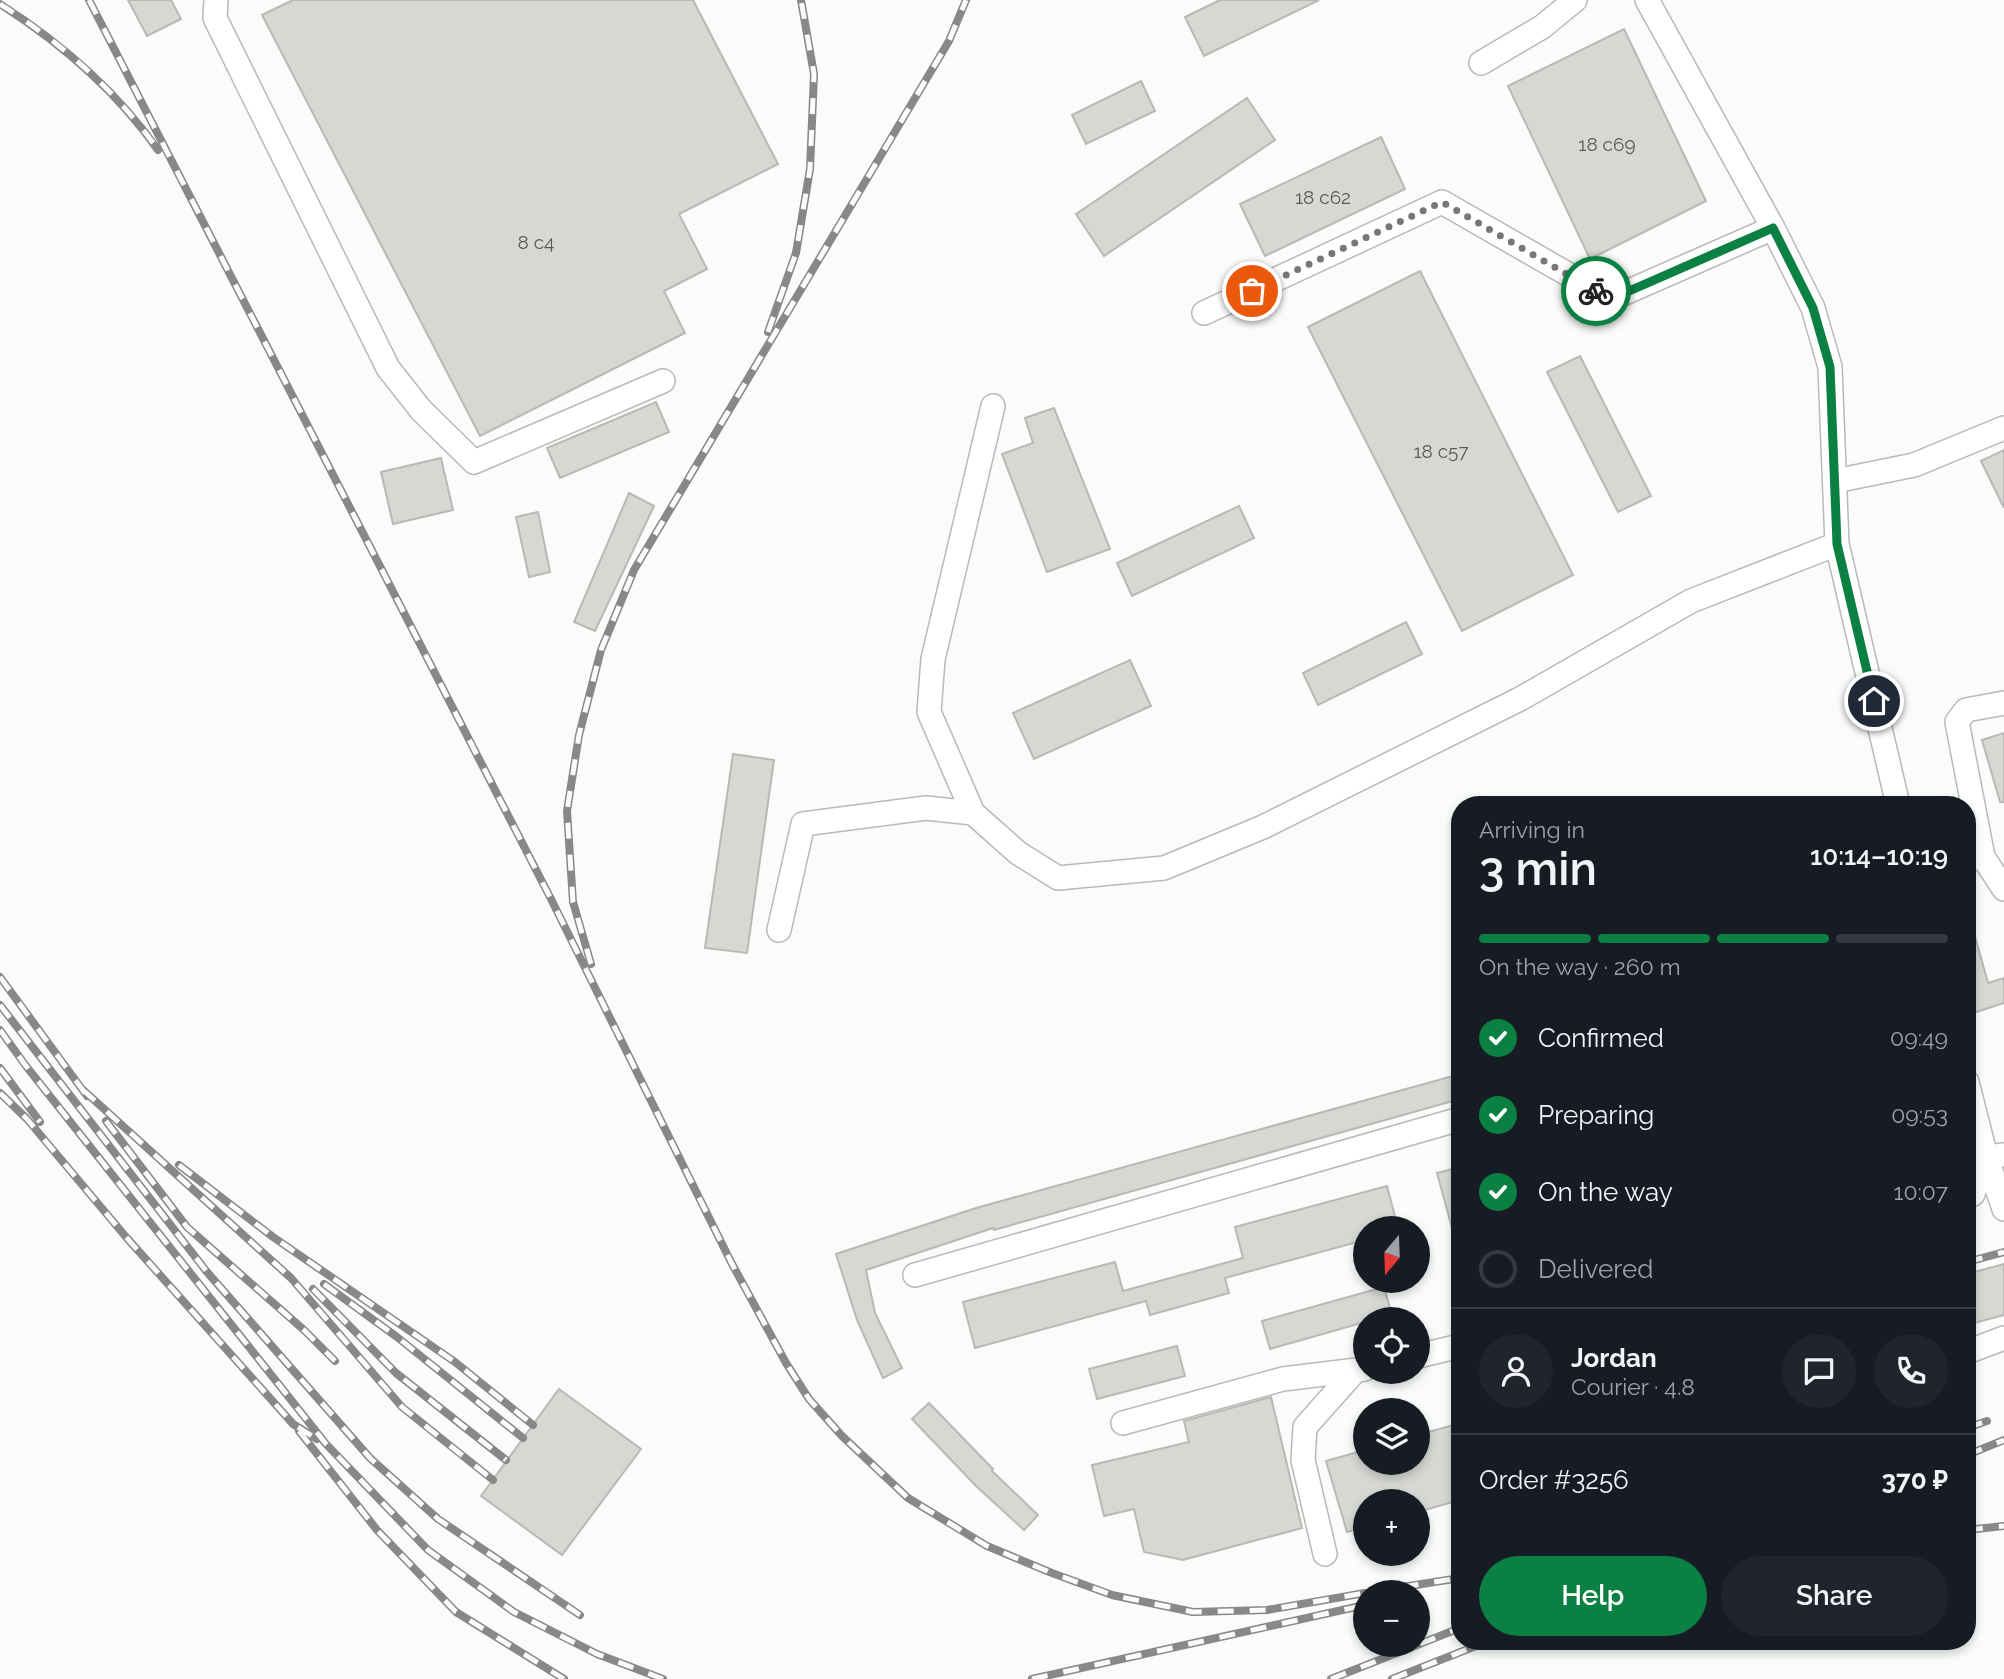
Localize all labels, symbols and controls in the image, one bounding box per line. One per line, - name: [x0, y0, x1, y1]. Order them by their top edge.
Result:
- house number: 18 с69: [1578, 133, 1636, 155]
- house number: 18 с62: [1295, 186, 1351, 208]
- house number: 8 с4: [518, 231, 554, 253]
- courier: [1561, 256, 1631, 326]
- pin: [1222, 261, 1282, 321]
- icon: bag: [1233, 272, 1271, 310]
- icon: bike: [1577, 272, 1615, 310]
- house number: 18 с57: [1413, 440, 1469, 462]
- pin: [1844, 671, 1904, 731]
- icon: home: [1855, 682, 1893, 720]
- text: Arriving in: [1479, 816, 1585, 843]
- text: 10:14–10:19: [1810, 841, 1948, 871]
- text: 3 min: [1479, 842, 1597, 896]
- text: On the way · 260 m: [1479, 953, 1681, 980]
- icon: check: [1479, 1019, 1517, 1057]
- text: Confirmed: [1538, 1023, 1664, 1053]
- text: 09:49: [1890, 1024, 1948, 1051]
- icon: check: [1479, 1096, 1517, 1134]
- text: Preparing: [1538, 1100, 1654, 1130]
- text: 09:53: [1891, 1101, 1948, 1128]
- icon: check: [1479, 1173, 1517, 1211]
- text: On the way: [1538, 1177, 1673, 1207]
- text: 10:07: [1894, 1178, 1948, 1205]
- north arrow: [1353, 1216, 1430, 1293]
- map controls: [1353, 1216, 1430, 1657]
- text: Delivered: [1538, 1254, 1653, 1284]
- button: locate: [1353, 1307, 1430, 1384]
- button: person: [1479, 1334, 1553, 1408]
- button: chat: [1782, 1334, 1856, 1408]
- button: phone: [1874, 1334, 1948, 1408]
- text: Jordan: [1571, 1343, 1657, 1373]
- text: Courier · 4.8: [1571, 1373, 1695, 1400]
- button: layers: [1353, 1398, 1430, 1475]
- text: Order #3256: [1479, 1465, 1629, 1495]
- text: 370 ₽: [1882, 1465, 1948, 1495]
- button: +: [1353, 1489, 1430, 1566]
- button: Help: [1479, 1556, 1707, 1636]
- button: Share: [1721, 1556, 1948, 1636]
- button: −: [1353, 1580, 1430, 1657]

